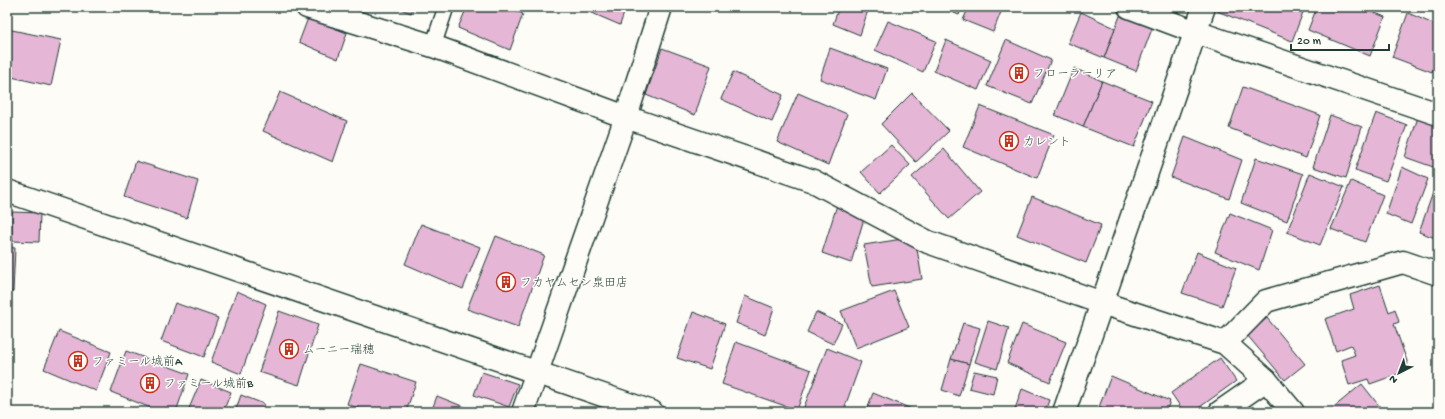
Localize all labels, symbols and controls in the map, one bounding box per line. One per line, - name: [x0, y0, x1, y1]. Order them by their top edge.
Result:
- scale bar: [1291, 26, 1389, 52]
- text: 20 m: [1297, 35, 1322, 49]
- building icon: フローラーリア: [1008, 62, 1030, 84]
- place label: フローラーリア: [1033, 68, 1117, 82]
- building icon: カレント: [998, 130, 1020, 152]
- place label: カレント: [1023, 136, 1071, 150]
- building icon: フカヤムセン泉田店: [495, 271, 517, 293]
- place label: フカヤムセン泉田店: [520, 276, 628, 291]
- building icon: ムーニー瑞穂: [278, 338, 300, 360]
- place label: ムーニー瑞穂: [303, 343, 374, 358]
- building icon: ファミール城前A: [67, 350, 89, 372]
- north arrow: [1379, 353, 1419, 393]
- place label: ファミール城前A: [92, 355, 183, 370]
- building icon: ファミール城前B: [139, 372, 161, 394]
- text: N: [1387, 372, 1400, 386]
- place label: ファミール城前B: [164, 377, 254, 392]

